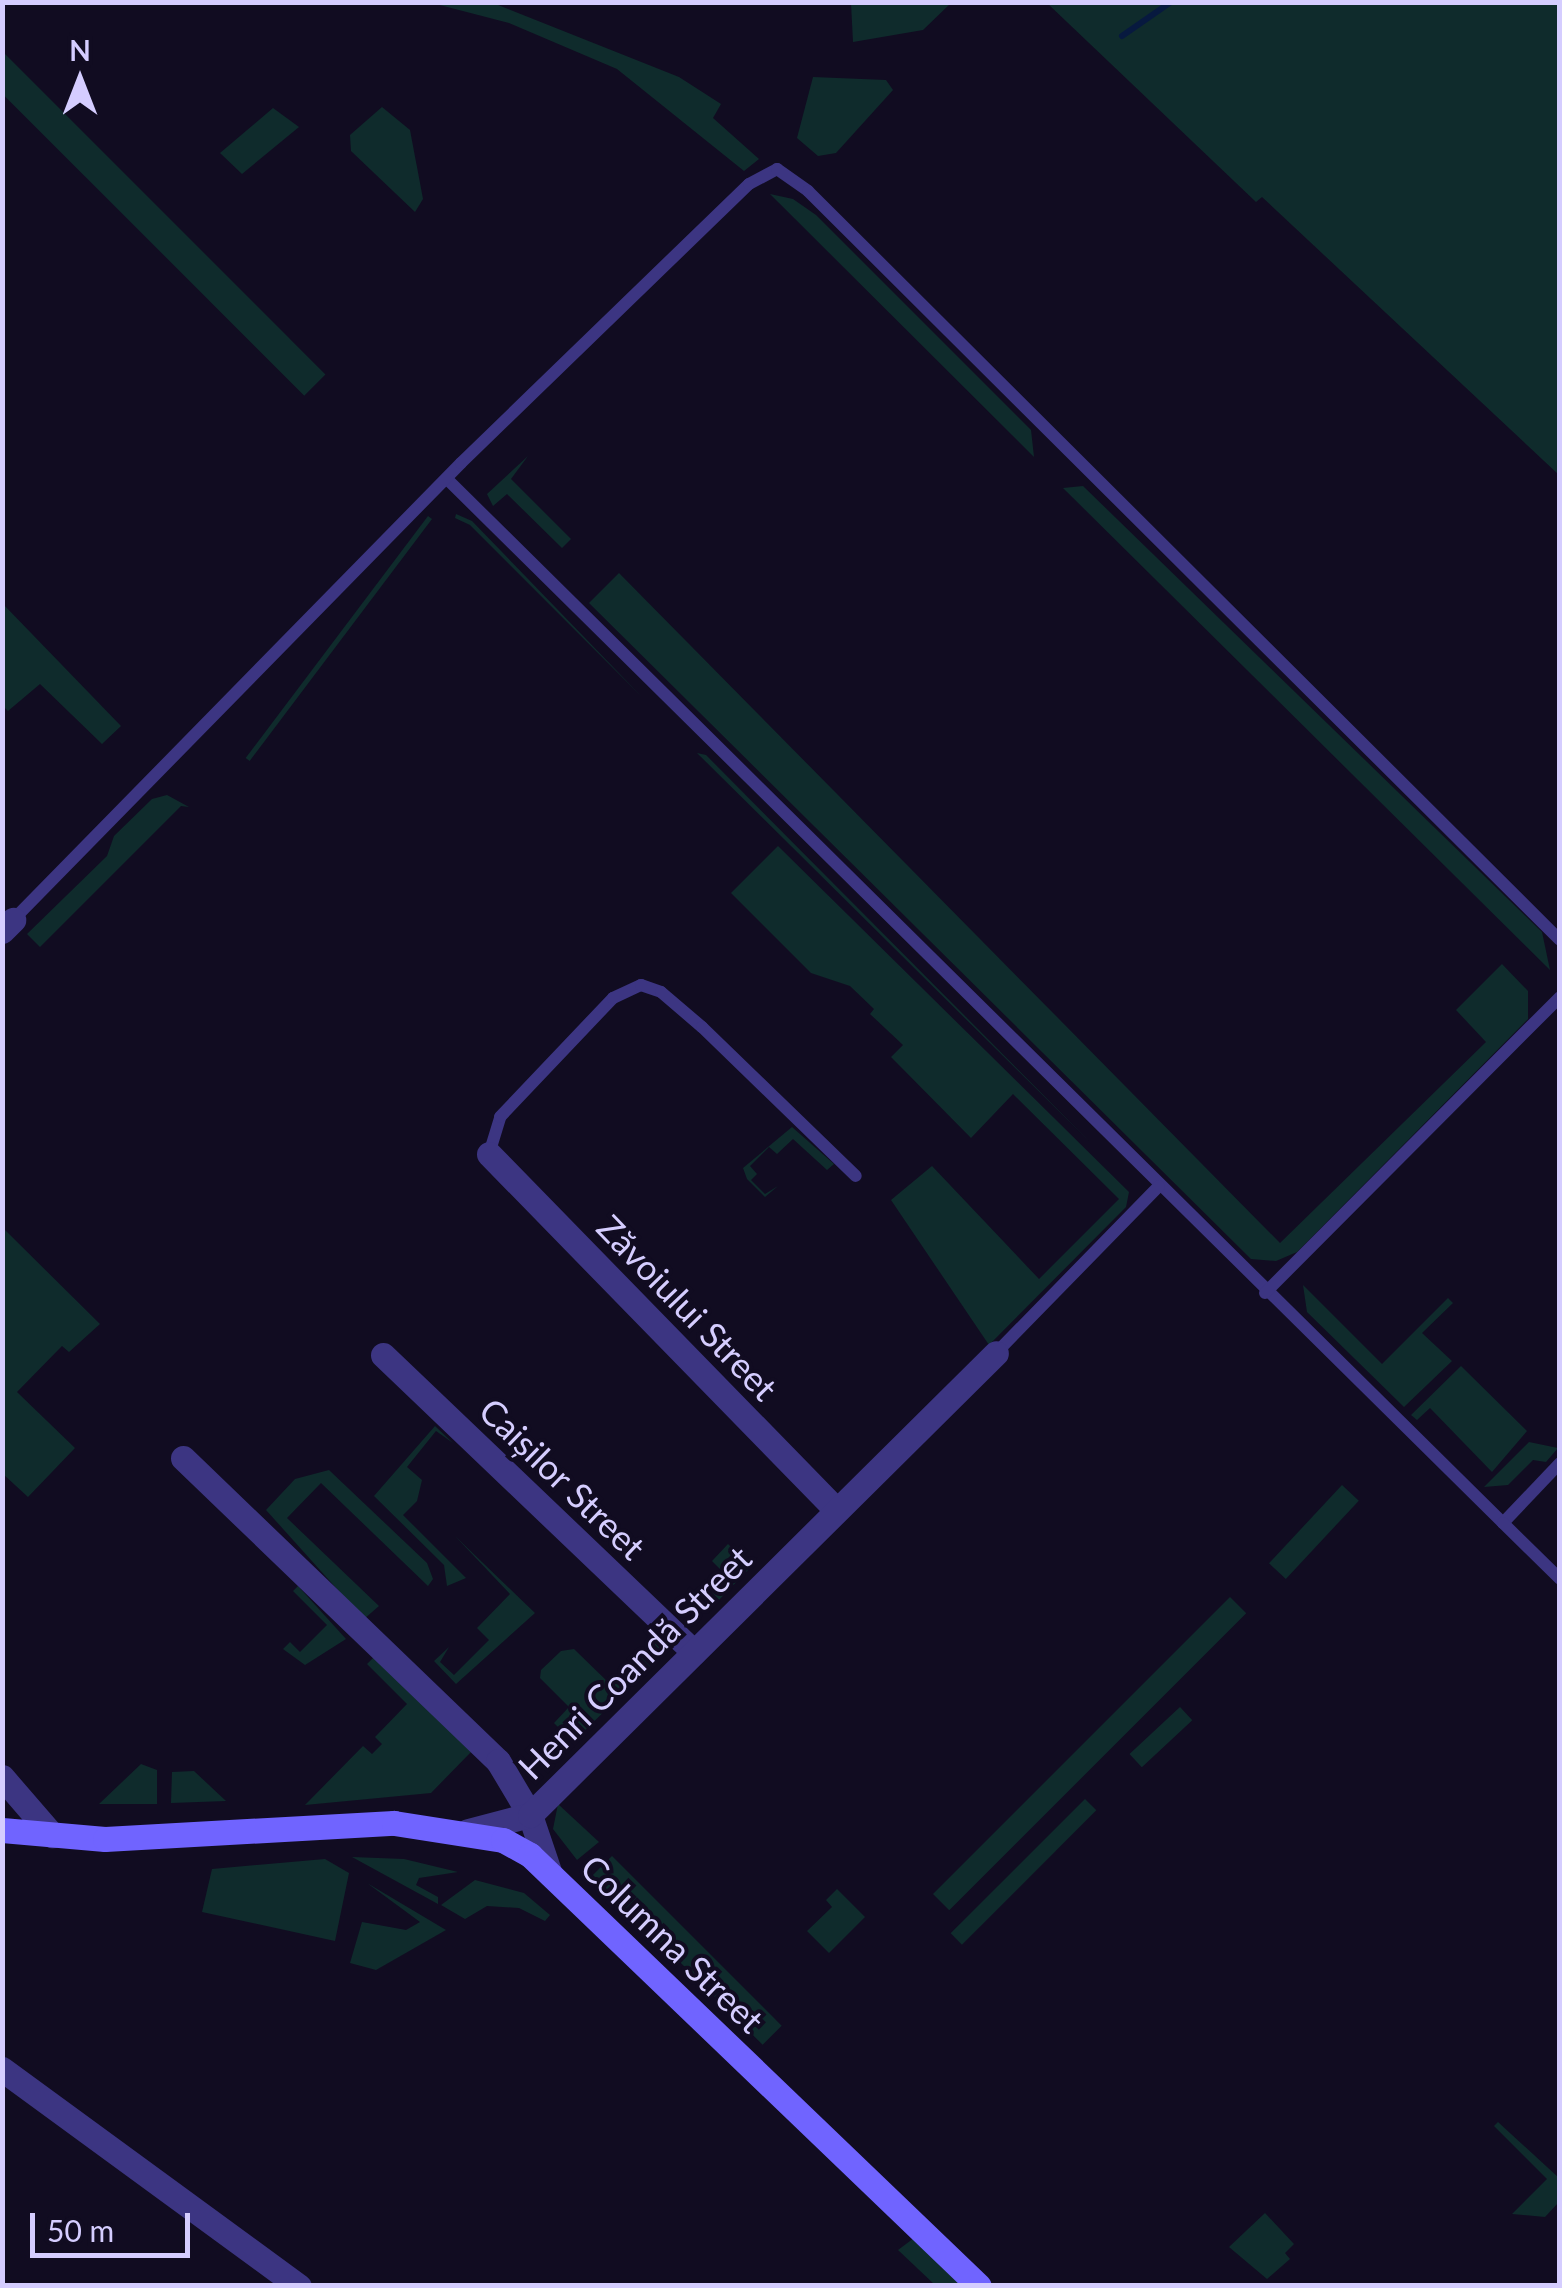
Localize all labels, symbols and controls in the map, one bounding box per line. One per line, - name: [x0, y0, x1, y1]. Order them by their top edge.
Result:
- north arrow: [30, 30, 130, 130]
- text: N: [69, 33, 91, 67]
- street label: Zăvoiului Street: [589, 1206, 787, 1408]
- street label: Caișilor Street: [471, 1388, 655, 1568]
- street label: Henri Coandă Street: [509, 1537, 759, 1787]
- street label: Columna Street: [573, 1845, 773, 2041]
- scale bar: [35, 2193, 195, 2255]
- text: 50 m: [47, 2212, 114, 2248]

